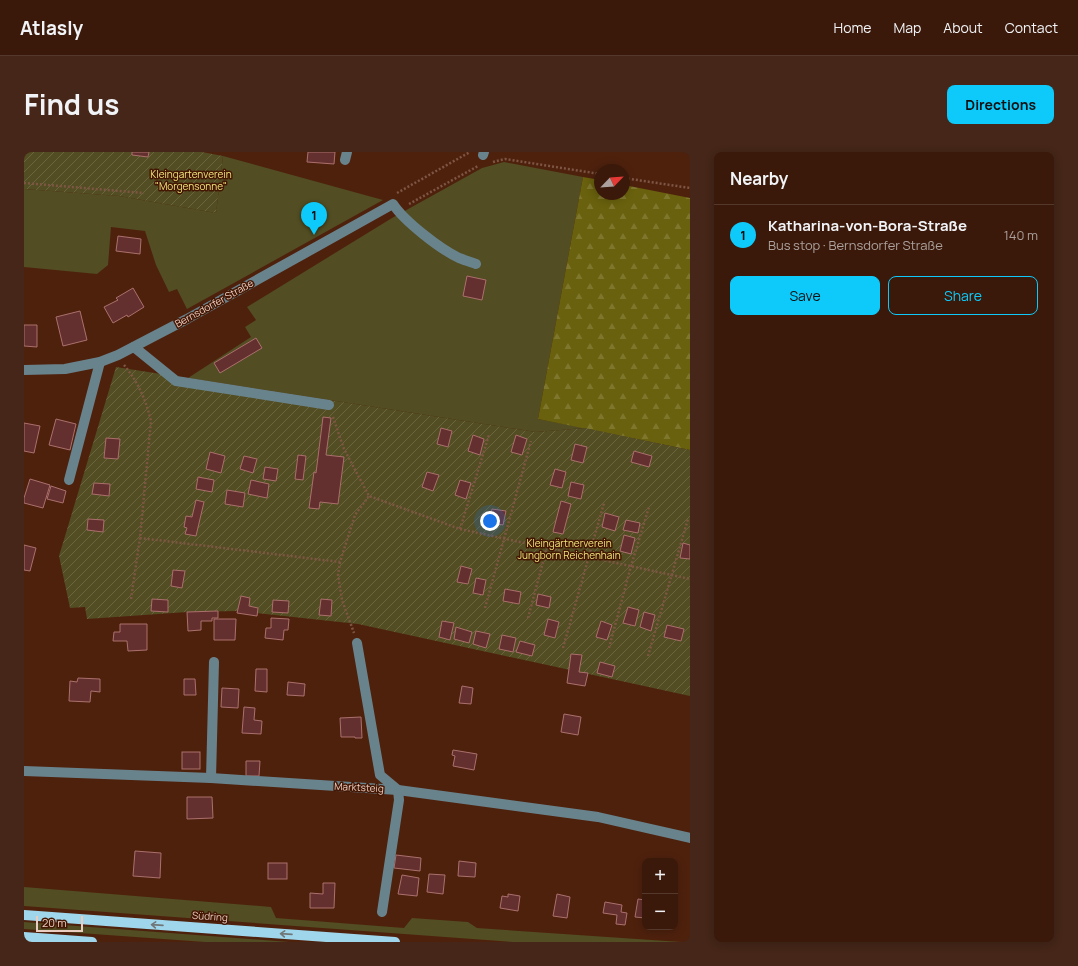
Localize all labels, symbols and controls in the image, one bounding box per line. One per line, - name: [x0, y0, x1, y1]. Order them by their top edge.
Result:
- text: Atlasly: [20, 15, 83, 41]
- text: Home: [834, 18, 871, 37]
- text: Map: [893, 18, 921, 37]
- text: About: [943, 18, 983, 37]
- text: Contact: [1005, 18, 1058, 37]
- text: Find us: [24, 85, 119, 123]
- button: Directions: [947, 85, 1054, 124]
- north arrow: [594, 164, 630, 200]
- park label: Kleingartenverein "Morgensonne": [150, 167, 232, 193]
- text: Nearby: [730, 167, 788, 190]
- pin: 1: [301, 202, 327, 235]
- text: Katharina-von-Bora-Straße: [768, 215, 967, 236]
- text: 1: [740, 226, 746, 244]
- text: 140 m: [1004, 226, 1038, 244]
- text: Bus stop · Bernsdorfer Straße: [768, 236, 943, 254]
- street label: Bernsdorfer Straße: [172, 275, 256, 330]
- button: Save: [730, 276, 880, 315]
- button: Share: [888, 276, 1038, 315]
- your location: [480, 511, 500, 531]
- park label: Kleingärtnerverein Jungborn Reichenhain: [517, 536, 621, 562]
- street label: Marktsteig: [334, 779, 384, 795]
- map controls: [642, 858, 678, 930]
- button: +: [642, 858, 678, 894]
- button: −: [642, 894, 678, 930]
- street label: Südring: [192, 908, 228, 924]
- scale bar: [36, 914, 83, 933]
- text: 20 m: [42, 915, 67, 930]
- one-way arrow: [151, 921, 164, 928]
- one-way arrow: [280, 931, 293, 938]

